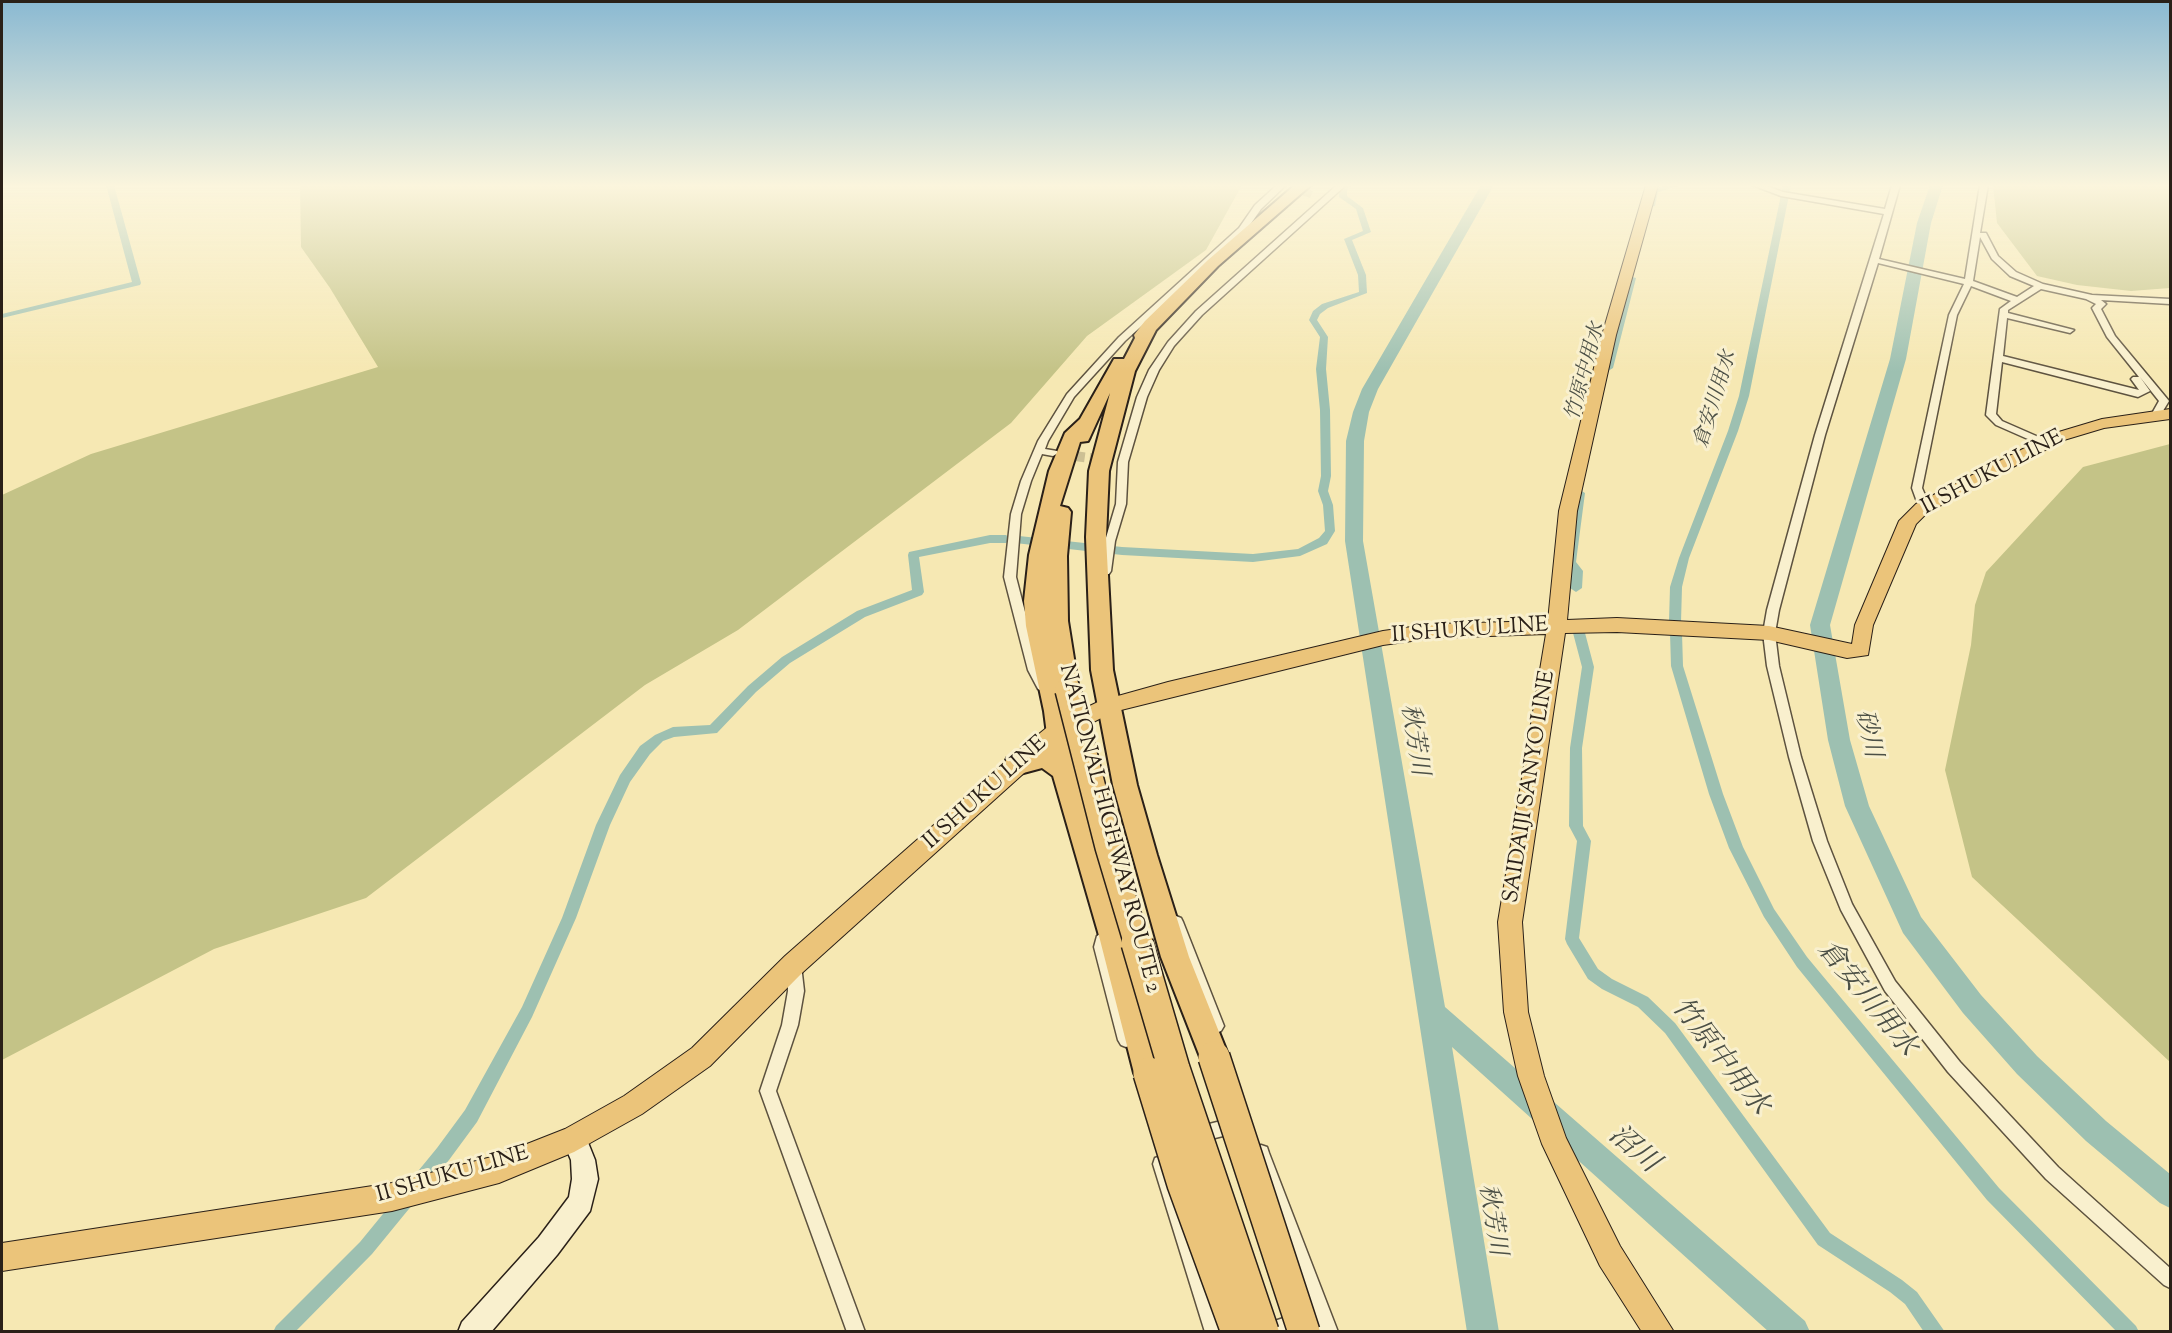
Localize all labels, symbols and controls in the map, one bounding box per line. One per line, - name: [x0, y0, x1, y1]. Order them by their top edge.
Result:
- water label: 竹原中用水: [1562, 321, 1612, 423]
- water label: 倉安川用水: [1691, 349, 1743, 451]
- street label: II SHUKU LINE: [1917, 425, 2069, 523]
- street label: II SHUKU LINE: [1391, 613, 1549, 651]
- street label: NATIONAL HIGHWAY ROUTE 2: [1051, 662, 1165, 996]
- street label: SAIDAIJI SANYO LINE: [1500, 669, 1562, 905]
- water label: 秋芳川: [1392, 702, 1432, 778]
- water label: 砂川: [1847, 707, 1885, 761]
- street label: II SHUKU LINE: [919, 732, 1053, 856]
- water label: 倉安川用水: [1808, 935, 1922, 1065]
- water label: 竹原中用水: [1662, 992, 1774, 1124]
- water label: 沼川: [1600, 1120, 1664, 1182]
- street label: II SHUKU LINE: [374, 1142, 532, 1210]
- water label: 秋芳川: [1470, 1182, 1510, 1258]

